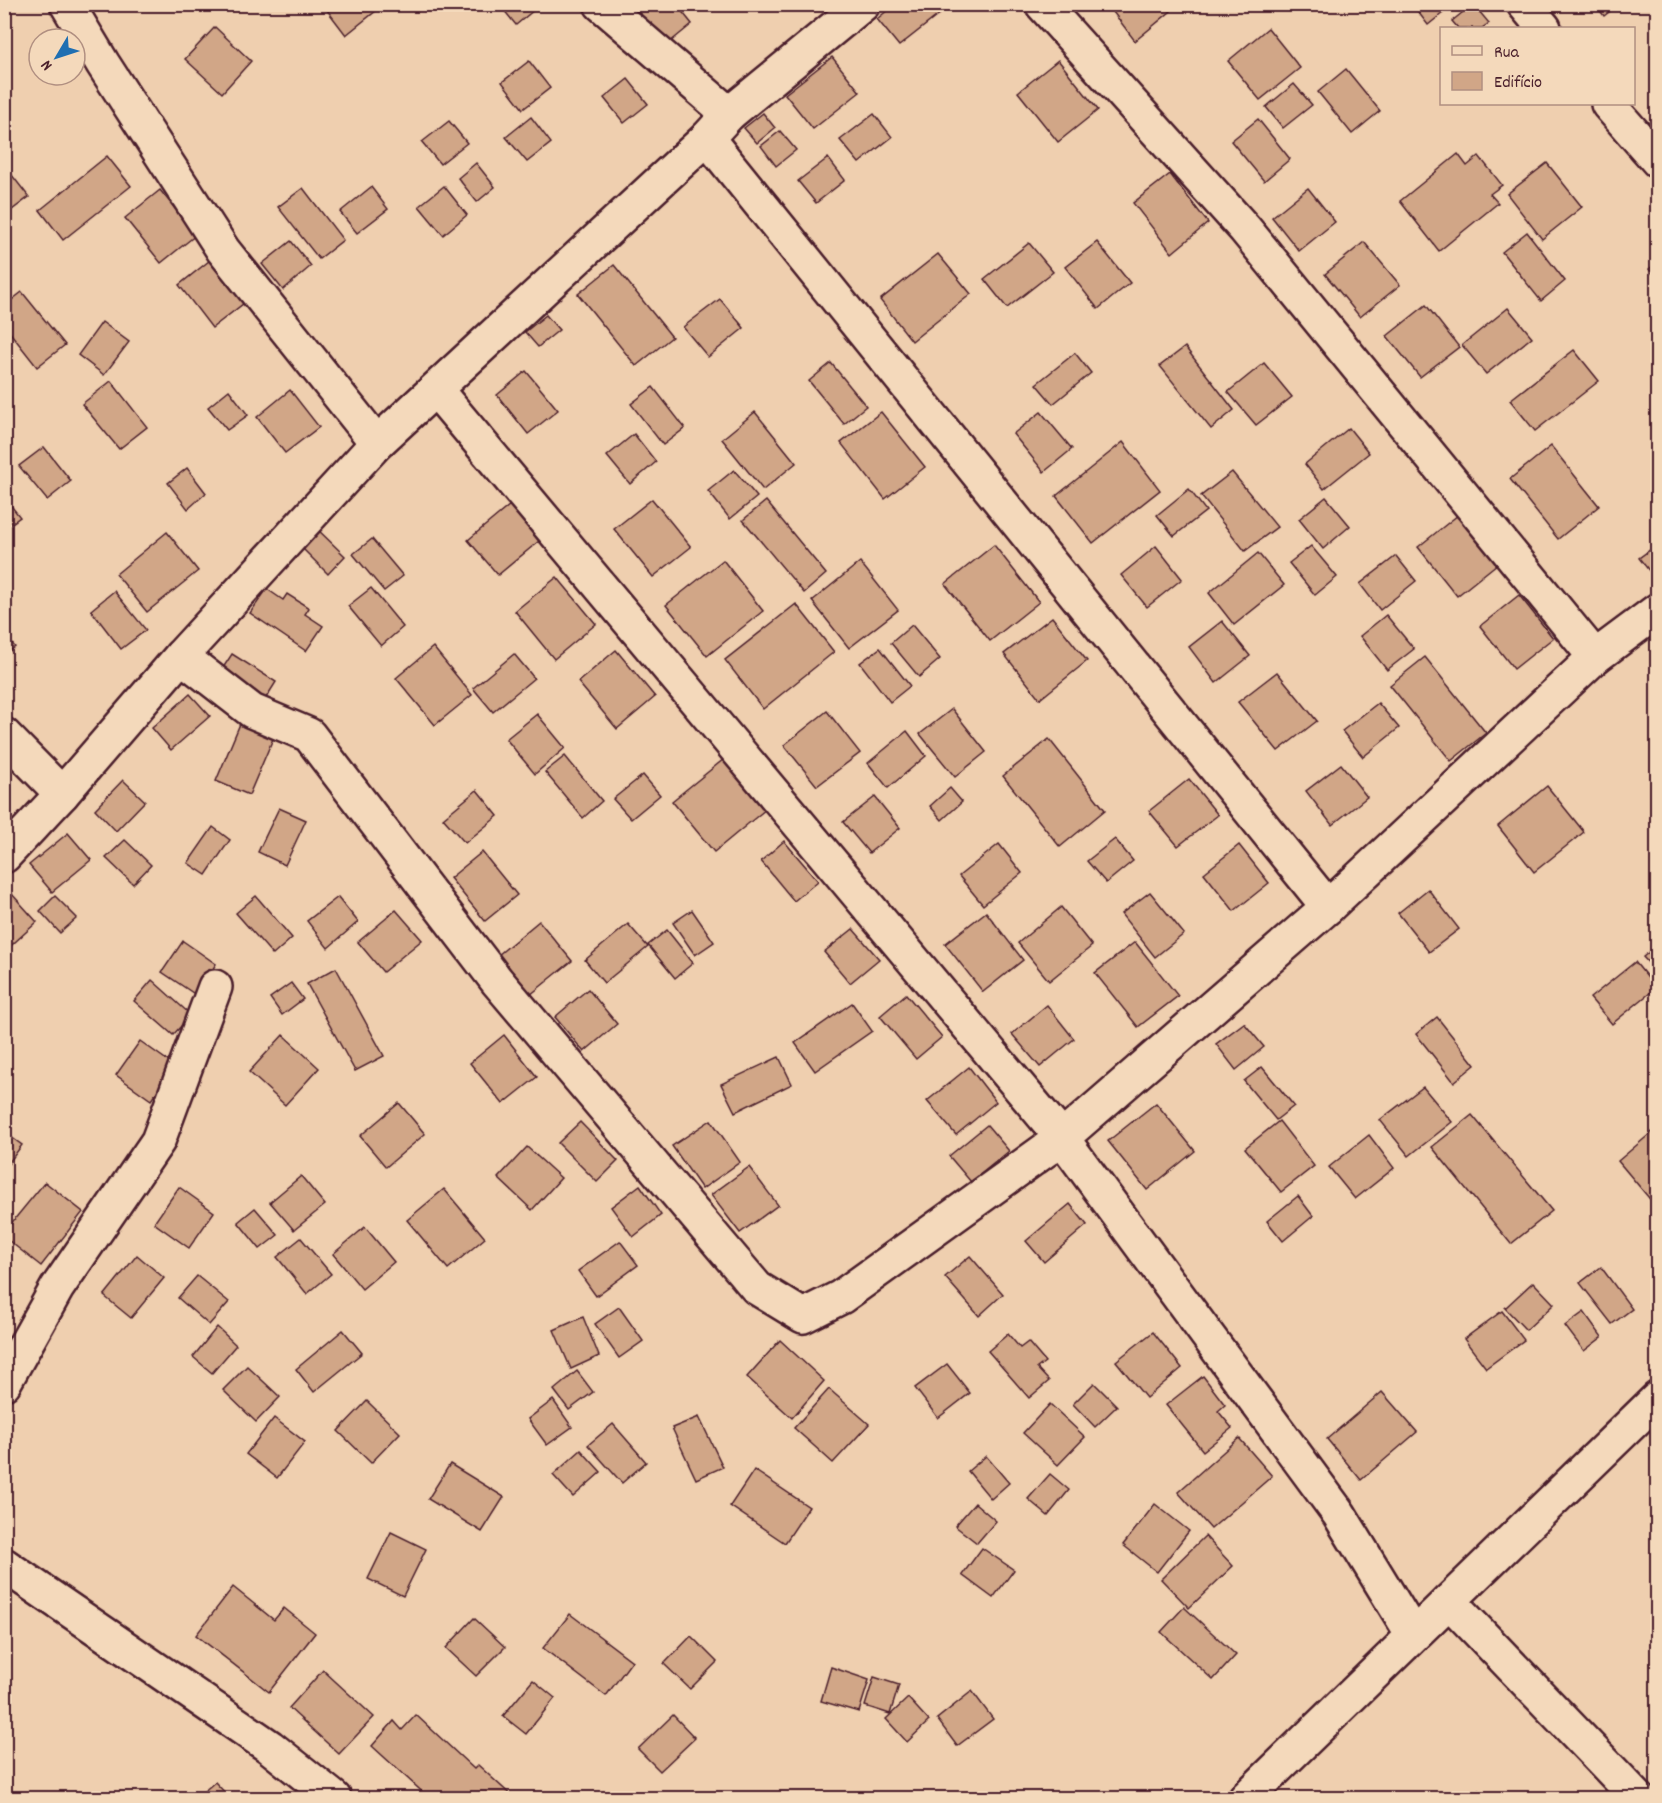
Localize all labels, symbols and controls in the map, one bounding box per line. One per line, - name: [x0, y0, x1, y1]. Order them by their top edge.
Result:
- north arrow: [27, 27, 87, 87]
- legend: [1440, 27, 1635, 105]
- text: Rua: [1494, 41, 1520, 66]
- text: N: [36, 54, 59, 75]
- text: Edifício: [1494, 71, 1542, 96]

